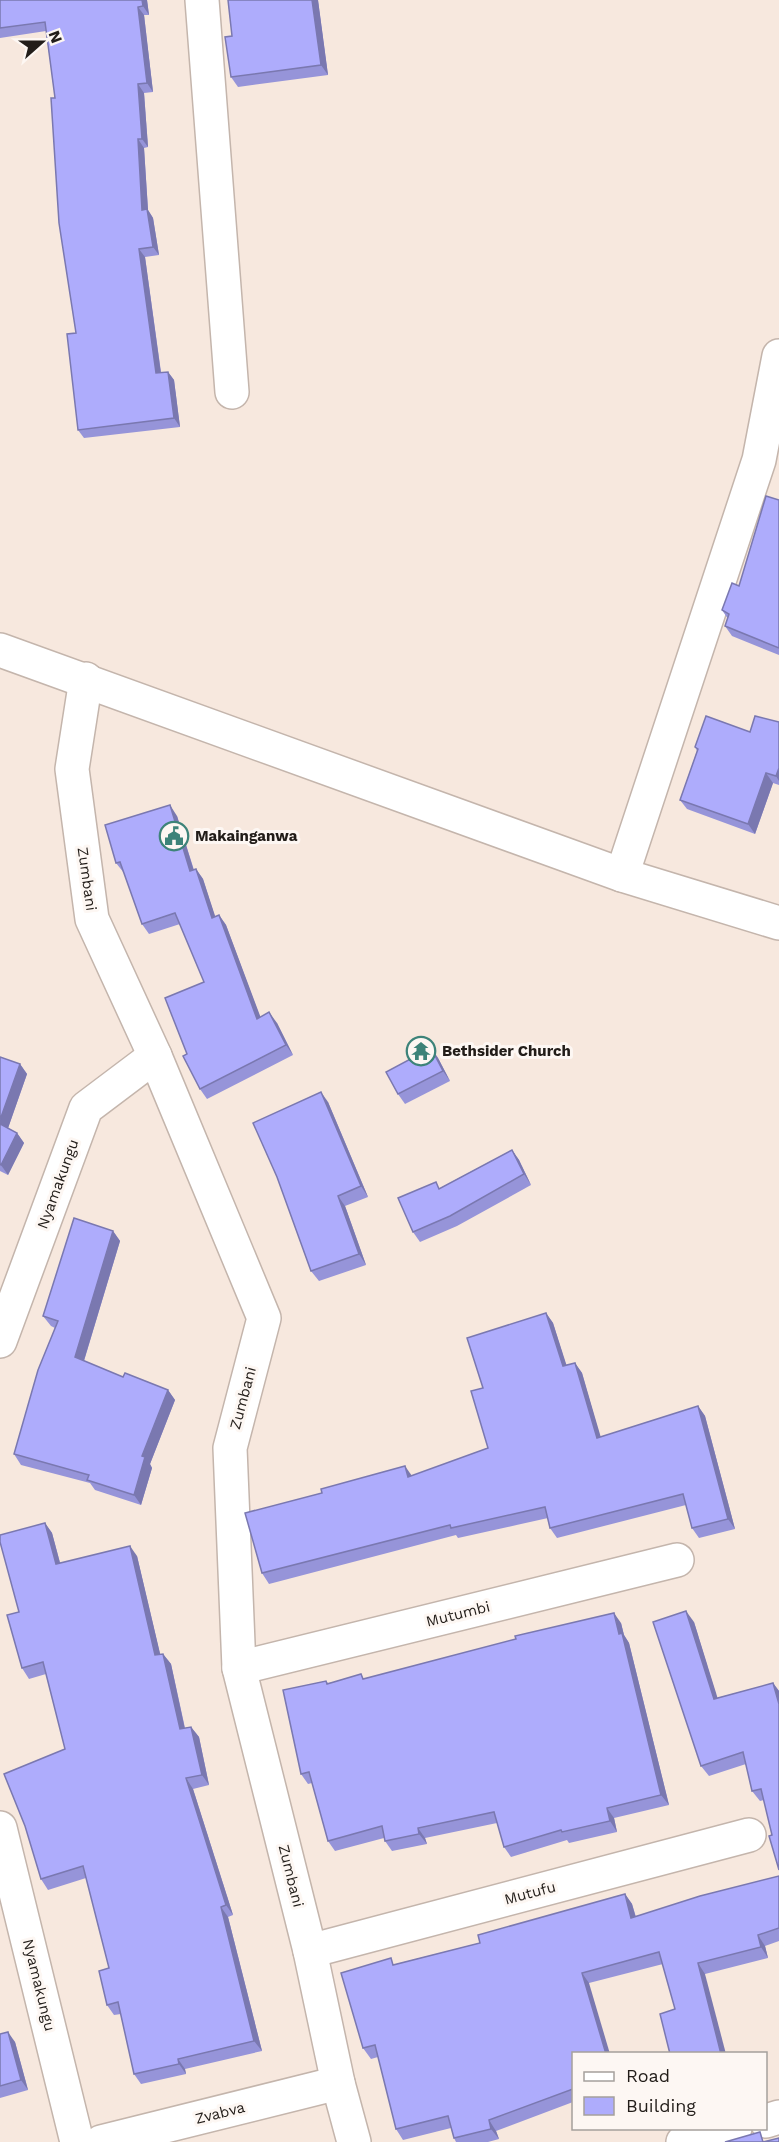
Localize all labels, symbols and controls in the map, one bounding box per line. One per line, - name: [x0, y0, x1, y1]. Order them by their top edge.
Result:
- north arrow: [12, 12, 72, 72]
- text: N: [45, 28, 67, 46]
- public building icon: Makainganwa: [158, 820, 190, 852]
- place label: Makainganwa: [195, 827, 298, 845]
- street label: Zumbani: [74, 846, 100, 912]
- temple icon: Bethsider Church: [405, 1035, 437, 1067]
- place label: Bethsider Church: [442, 1042, 571, 1060]
- street label: Nyamakungu: [33, 1137, 83, 1231]
- street label: Zumbani: [226, 1365, 260, 1431]
- street label: Mutumbi: [424, 1597, 492, 1631]
- street label: Zumbani: [275, 1843, 307, 1909]
- street label: Mutufu: [502, 1877, 558, 1909]
- street label: Nyamakungu: [19, 1937, 59, 2033]
- legend: [572, 2052, 767, 2130]
- text: Road: [626, 2065, 670, 2086]
- text: Building: [626, 2095, 696, 2116]
- street label: Zvabva: [193, 2098, 247, 2128]

